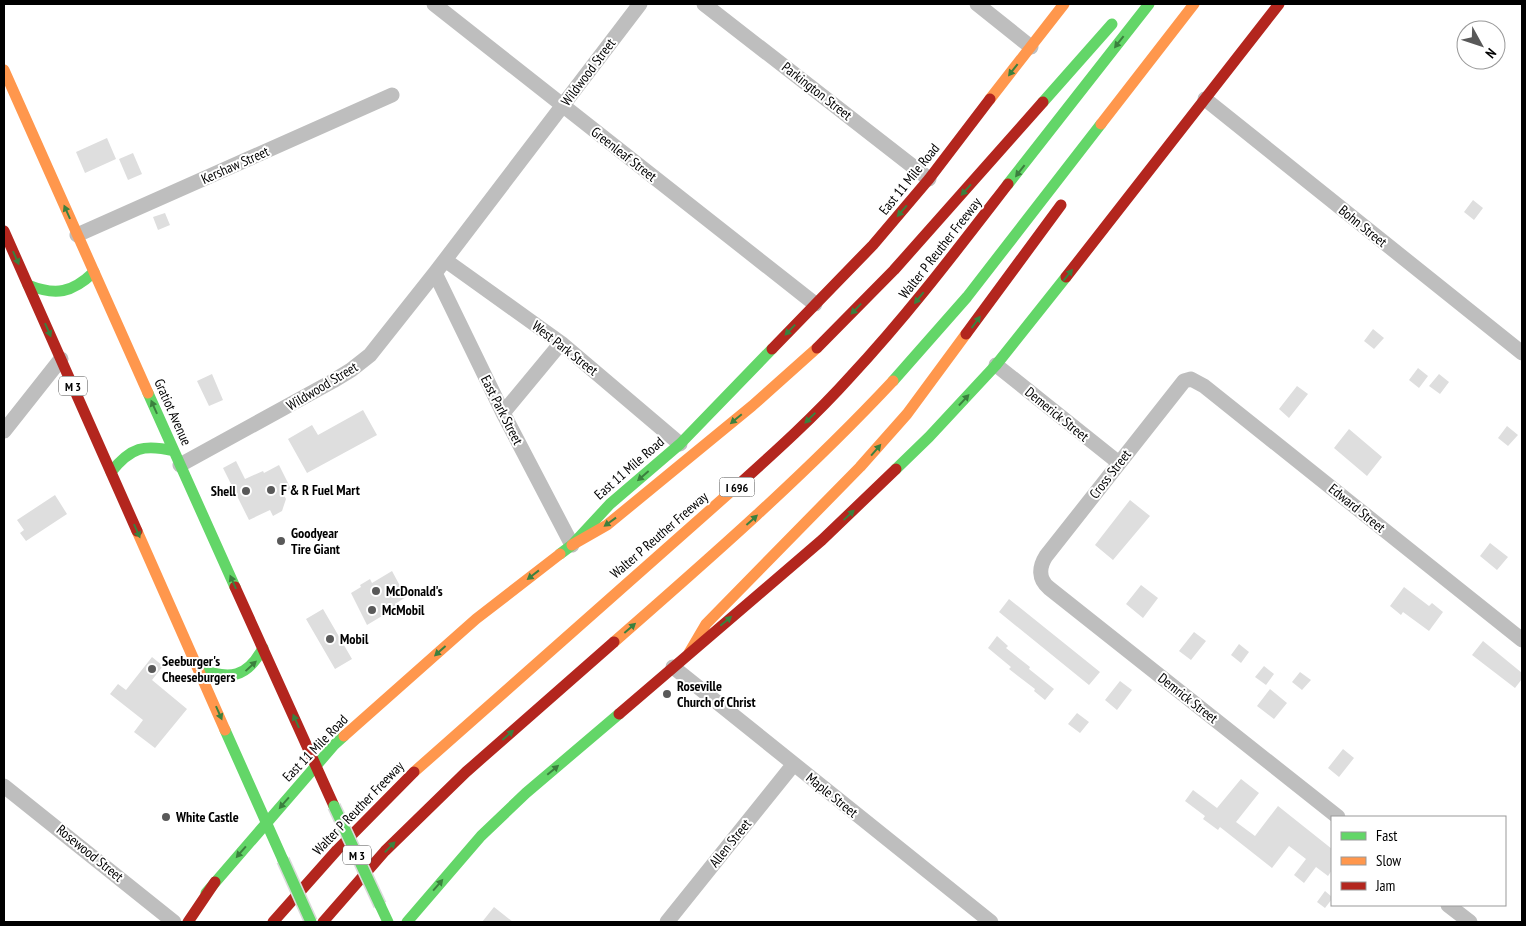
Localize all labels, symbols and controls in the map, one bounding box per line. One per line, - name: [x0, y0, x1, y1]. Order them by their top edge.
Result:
- north arrow: [1456, 20, 1506, 70]
- street label: Wildwood Street: [557, 35, 619, 109]
- one-way arrow: [1114, 35, 1125, 48]
- text: N: [1482, 45, 1500, 62]
- street label: Parkington Street: [778, 58, 856, 124]
- one-way arrow: [1008, 63, 1019, 76]
- street label: Greenleaf Street: [588, 123, 661, 185]
- street label: East 11 Mile Road: [875, 140, 943, 218]
- street label: Kershaw Street: [198, 142, 272, 188]
- one-way arrow: [1014, 164, 1025, 177]
- one-way arrow: [960, 183, 972, 195]
- street label: Walter P Reuther Freeway: [895, 193, 986, 302]
- street label: Bohn Street: [1335, 201, 1391, 251]
- one-way arrow: [63, 205, 71, 219]
- one-way arrow: [896, 205, 907, 218]
- one-way arrow: [12, 251, 20, 265]
- one-way arrow: [1062, 269, 1073, 282]
- one-way arrow: [914, 292, 925, 305]
- one-way arrow: [850, 303, 862, 315]
- one-way arrow: [970, 316, 981, 329]
- street label: West Park Street: [528, 317, 602, 379]
- one-way arrow: [44, 323, 52, 337]
- one-way arrow: [784, 323, 796, 335]
- street label: Wildwood Street: [283, 358, 361, 414]
- street label: East Park Street: [477, 372, 527, 448]
- road number: M 3: [59, 376, 87, 396]
- street label: Gratiot Avenue: [150, 376, 196, 448]
- street label: Demerick Street: [1021, 383, 1093, 445]
- one-way arrow: [958, 394, 970, 406]
- one-way arrow: [149, 400, 157, 414]
- one-way arrow: [804, 412, 816, 424]
- one-way arrow: [730, 413, 743, 424]
- street label: East 11 Mile Road: [590, 433, 668, 503]
- one-way arrow: [870, 444, 881, 457]
- street label: Cross Street: [1085, 446, 1135, 502]
- one-way arrow: [636, 470, 649, 481]
- road number: I 696: [720, 478, 754, 497]
- street label: Edward Street: [1325, 480, 1389, 536]
- place label: F & R Fuel Mart: [281, 481, 360, 499]
- place label: Shell: [211, 482, 237, 500]
- marker: F & R Fuel Mart: [265, 484, 277, 496]
- marker: Shell: [240, 485, 252, 497]
- street label: Walter P Reuther Freeway: [606, 487, 712, 582]
- one-way arrow: [843, 509, 855, 521]
- one-way arrow: [745, 514, 757, 526]
- one-way arrow: [603, 517, 617, 527]
- one-way arrow: [134, 524, 142, 538]
- place label: Goodyear Tire Giant: [291, 524, 340, 558]
- marker: Goodyear Tire Giant: [275, 535, 287, 547]
- one-way arrow: [527, 569, 540, 580]
- one-way arrow: [229, 575, 237, 589]
- place label: McDonald's: [386, 582, 443, 600]
- marker: McDonald's: [370, 585, 382, 597]
- place label: McMobil: [382, 601, 425, 619]
- marker: McMobil: [366, 604, 378, 616]
- one-way arrow: [720, 616, 733, 627]
- one-way arrow: [624, 622, 636, 634]
- place label: Mobil: [340, 630, 369, 648]
- marker: Mobil: [324, 633, 336, 645]
- one-way arrow: [434, 645, 446, 657]
- place label: Seeburger's Cheeseburgers: [162, 652, 235, 686]
- one-way arrow: [245, 660, 257, 672]
- marker: Seeburger's Cheeseburgers: [146, 663, 158, 675]
- street label: Demrick Street: [1154, 669, 1222, 727]
- place label: Roseville Church of Christ: [677, 677, 756, 711]
- marker: Roseville Church of Christ: [661, 688, 673, 700]
- one-way arrow: [215, 706, 223, 720]
- street label: East 11 Mile Road: [278, 711, 352, 785]
- one-way arrow: [291, 714, 299, 728]
- one-way arrow: [502, 730, 515, 741]
- street label: Walter P Reuther Freeway: [309, 757, 408, 859]
- one-way arrow: [546, 764, 558, 776]
- street label: Maple Street: [802, 769, 862, 821]
- one-way arrow: [278, 796, 289, 809]
- place label: White Castle: [175, 808, 239, 826]
- marker: White Castle: [160, 811, 172, 823]
- street label: Allen Street: [705, 815, 755, 871]
- legend: [1331, 816, 1506, 906]
- street label: Rosewood Street: [53, 821, 127, 886]
- text: Fast: [1376, 826, 1397, 845]
- one-way arrow: [384, 841, 396, 853]
- one-way arrow: [235, 846, 247, 858]
- road number: M 3: [343, 846, 371, 864]
- text: Slow: [1376, 851, 1401, 870]
- text: Jam: [1375, 876, 1395, 895]
- one-way arrow: [432, 878, 443, 891]

